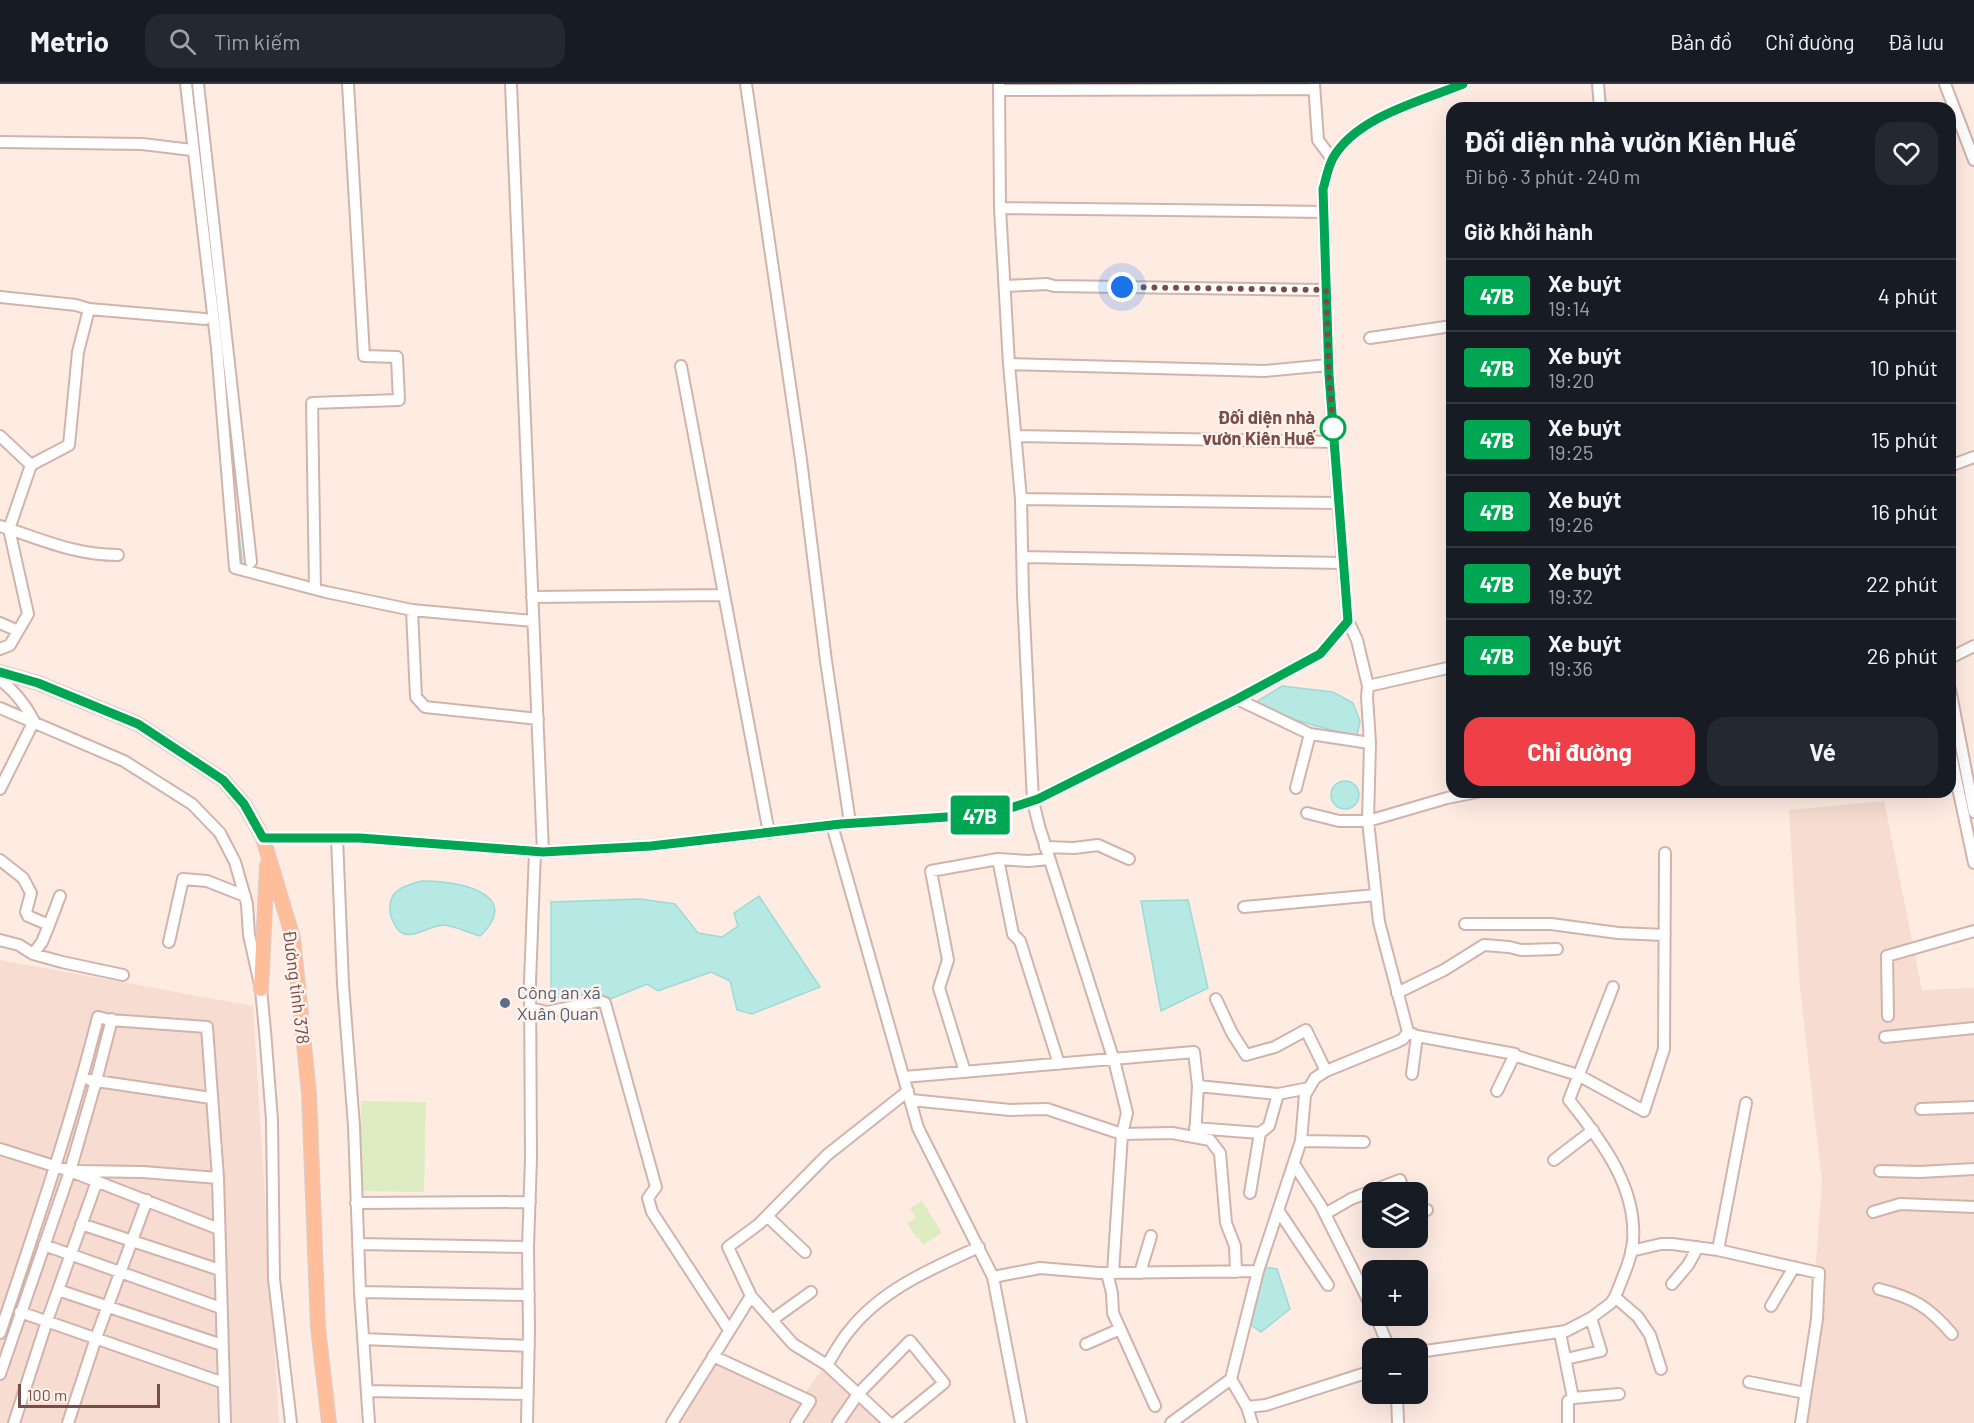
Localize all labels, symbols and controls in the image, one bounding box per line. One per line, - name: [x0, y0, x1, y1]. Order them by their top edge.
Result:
- search box: [145, 14, 565, 68]
- text: Metrio: [30, 24, 109, 58]
- icon: search: [166, 25, 199, 58]
- text: Tìm kiếm: [214, 28, 300, 54]
- text: Bản đồ: [1670, 29, 1732, 54]
- text: Chỉ đường: [1765, 29, 1854, 54]
- text: Đã lưu: [1887, 29, 1944, 54]
- button: heart: [1875, 122, 1938, 185]
- text: Đối diện nhà vườn Kiên Huế: [1464, 124, 1796, 158]
- text: Đi bộ · 3 phút · 240 m: [1464, 164, 1640, 188]
- text: Giờ khởi hành: [1464, 218, 1593, 244]
- text: Xe buýt: [1548, 270, 1621, 296]
- your location: [1107, 272, 1137, 302]
- text: 4 phút: [1878, 282, 1938, 308]
- text: 47B: [1480, 283, 1514, 308]
- text: 19:14: [1548, 296, 1590, 320]
- text: Xe buýt: [1548, 342, 1621, 368]
- text: 10 phút: [1870, 354, 1938, 380]
- text: 47B: [1480, 355, 1514, 380]
- text: 19:20: [1548, 368, 1594, 392]
- place label: Đối diện nhà vườn Kiên Huế: [1202, 406, 1316, 449]
- text: Xe buýt: [1548, 414, 1621, 440]
- marker: Đối diện nhà vườn Kiên Huế: [1320, 415, 1346, 441]
- text: 15 phút: [1871, 426, 1938, 452]
- text: 47B: [1480, 427, 1514, 452]
- text: 19:25: [1548, 440, 1593, 464]
- text: Xe buýt: [1548, 486, 1621, 512]
- text: 16 phút: [1871, 498, 1938, 524]
- text: 47B: [1480, 499, 1514, 524]
- text: 19:26: [1548, 512, 1593, 536]
- text: Xe buýt: [1548, 558, 1621, 584]
- text: 22 phút: [1866, 570, 1938, 596]
- text: 47B: [1480, 571, 1514, 596]
- text: 19:32: [1548, 584, 1593, 608]
- text: Xe buýt: [1548, 630, 1621, 656]
- text: 26 phút: [1867, 642, 1938, 668]
- text: 47B: [1480, 643, 1514, 668]
- text: 19:36: [1548, 656, 1593, 680]
- button: Chỉ đường: [1464, 717, 1695, 786]
- button: Vé: [1707, 717, 1938, 786]
- line badge: 47B: [946, 796, 1014, 834]
- text: 47B: [963, 803, 997, 828]
- street label: Đường tỉnh 378: [279, 929, 315, 1045]
- place label: Công an xã Xuân Quan: [517, 981, 601, 1024]
- marker: Công an xã Xuân Quan: [498, 996, 512, 1010]
- map controls: [1362, 1182, 1428, 1404]
- button: layers: [1362, 1182, 1428, 1248]
- button: +: [1362, 1260, 1428, 1326]
- button: −: [1362, 1338, 1428, 1404]
- scale bar: [18, 1381, 160, 1408]
- text: 100 m: [27, 1385, 67, 1404]

